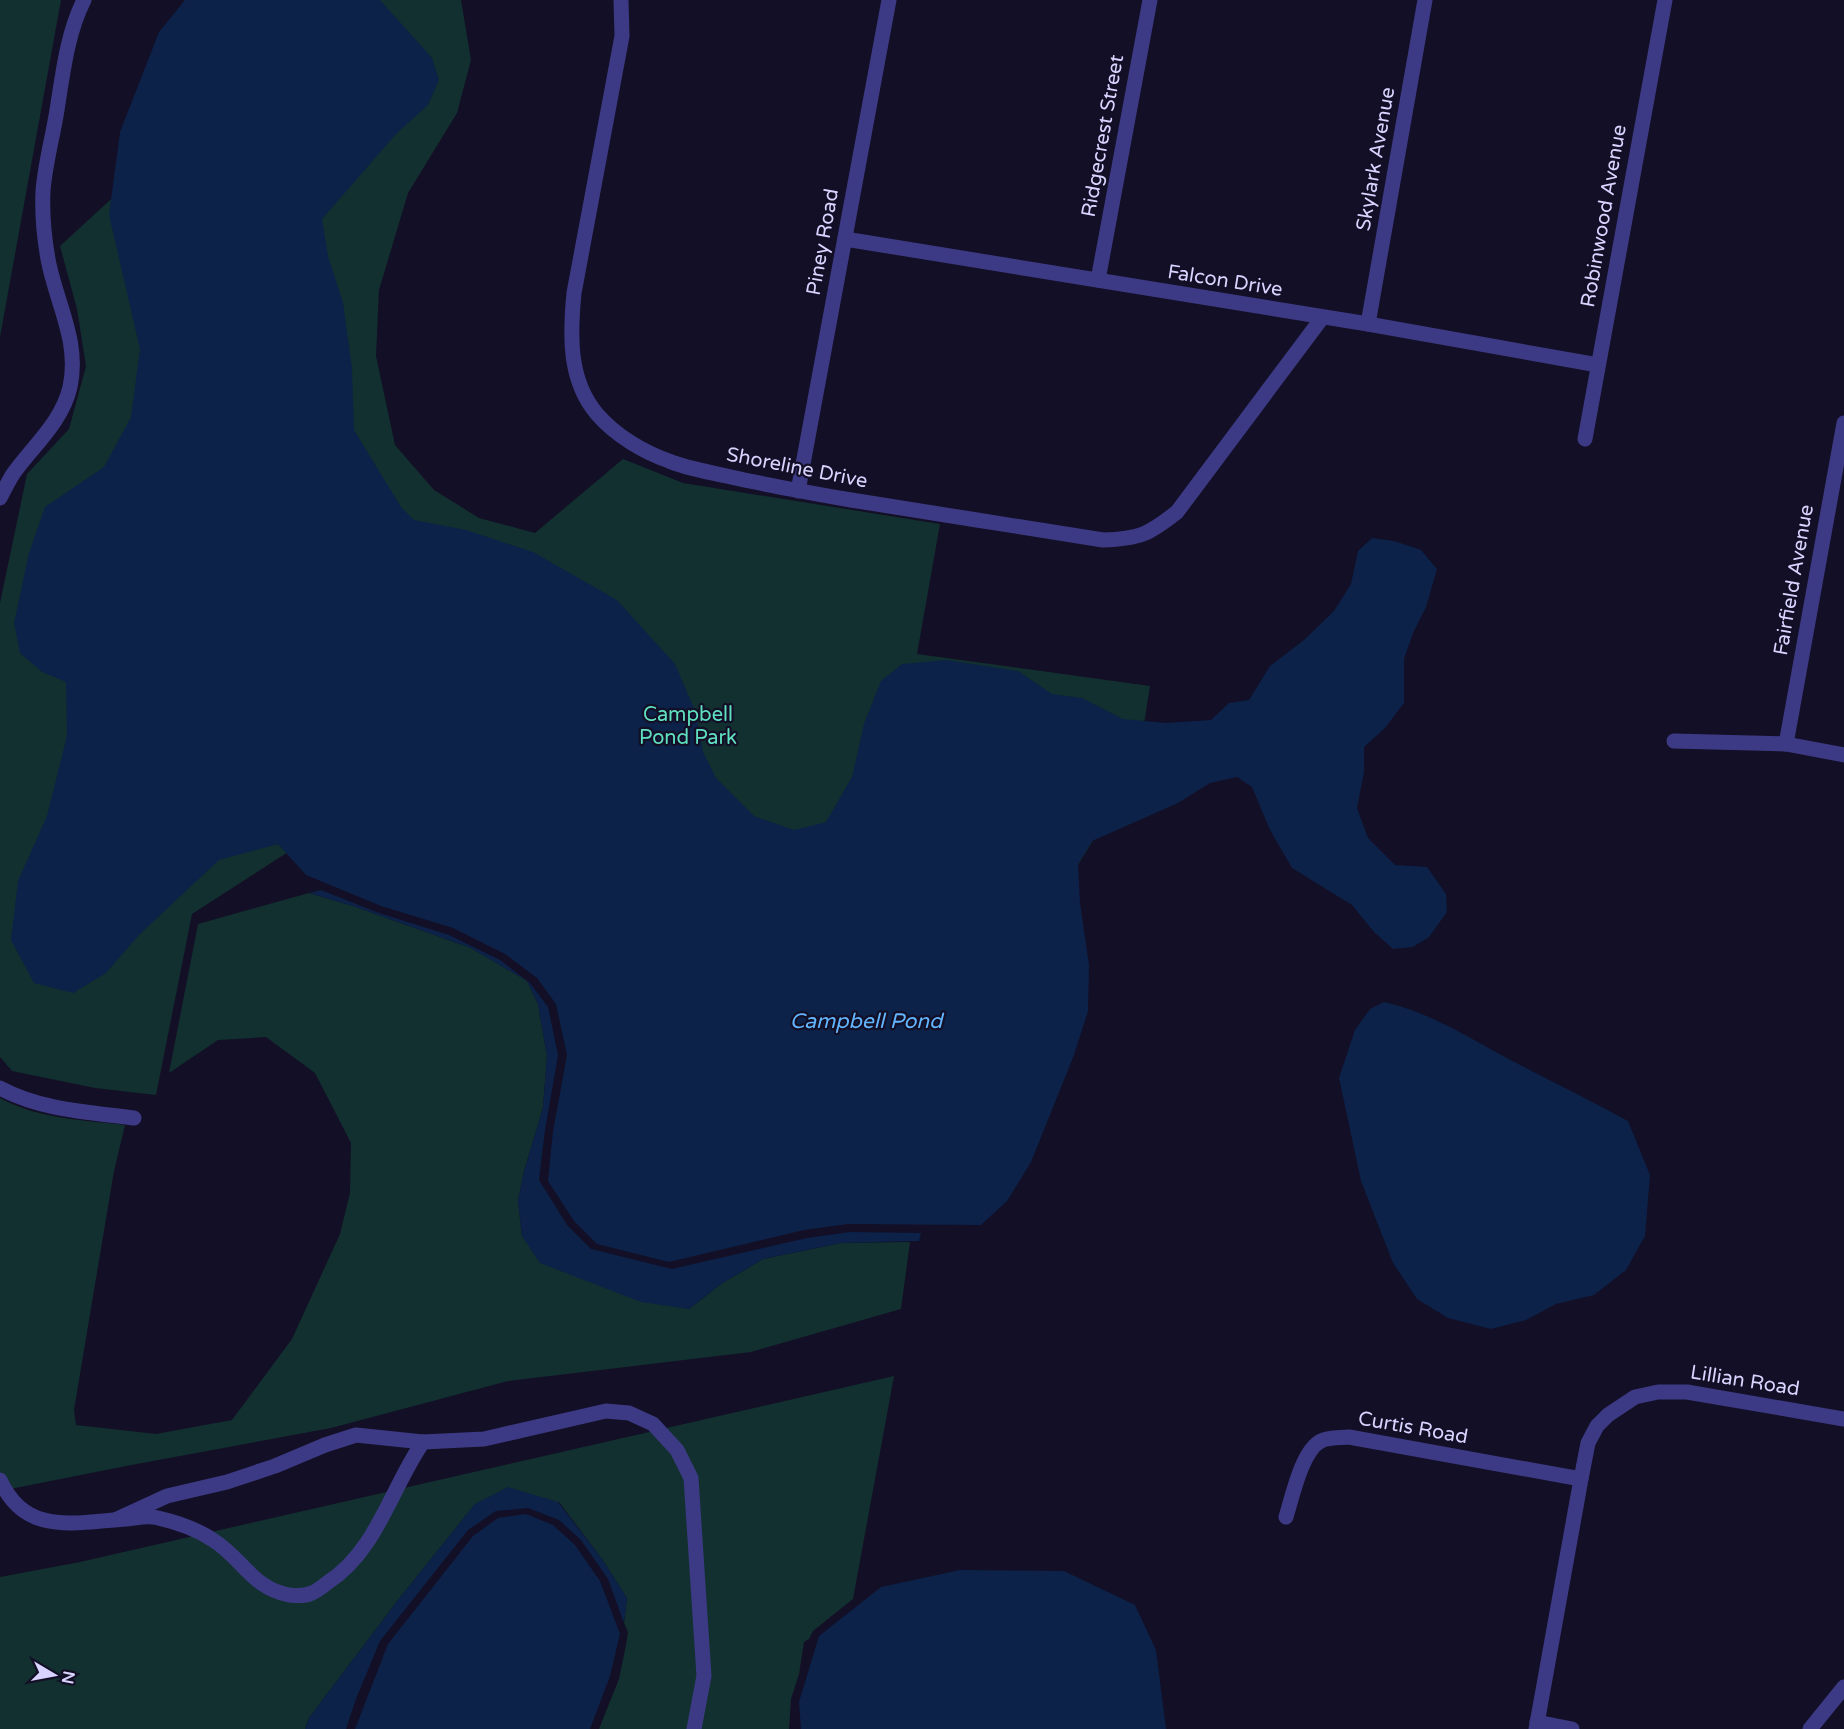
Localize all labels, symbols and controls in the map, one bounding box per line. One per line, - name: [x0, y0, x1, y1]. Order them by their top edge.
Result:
- street label: Ridgecrest Street: [1077, 52, 1129, 219]
- street label: Skylark Avenue: [1352, 85, 1400, 233]
- street label: Robinwood Avenue: [1576, 123, 1632, 309]
- street label: Piney Road: [802, 187, 844, 297]
- street label: Falcon Drive: [1166, 260, 1284, 302]
- street label: Shoreline Drive: [724, 443, 870, 493]
- street label: Fairfield Avenue: [1769, 503, 1819, 657]
- park label: Campbell Pond Park: [639, 703, 737, 750]
- water label: Campbell Pond: [790, 1009, 945, 1034]
- street label: Lillian Road: [1689, 1361, 1801, 1401]
- street label: Curtis Road: [1356, 1407, 1470, 1449]
- north arrow: [24, 1645, 84, 1705]
- text: N: [57, 1669, 79, 1685]

